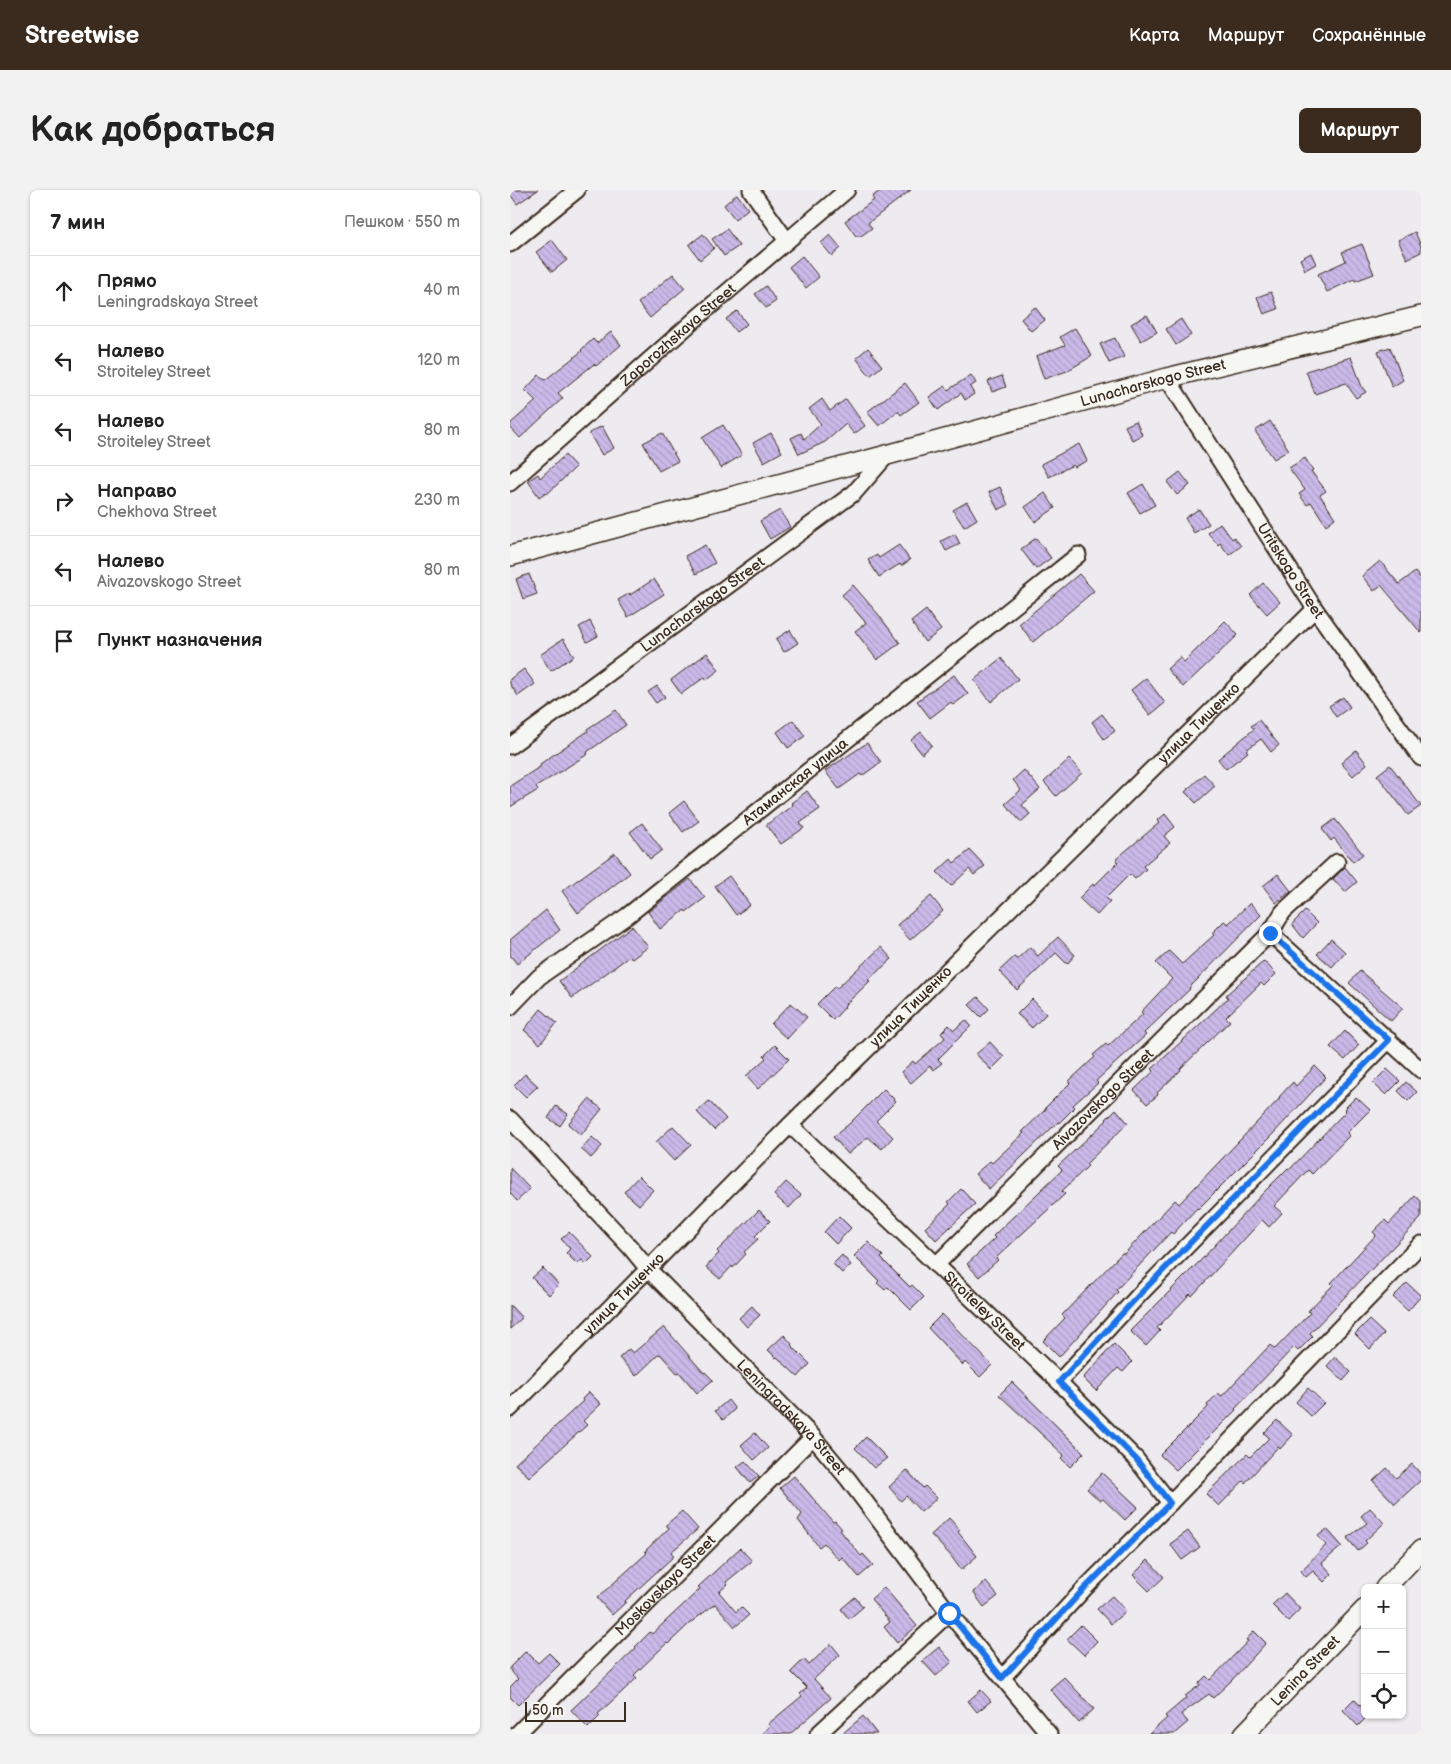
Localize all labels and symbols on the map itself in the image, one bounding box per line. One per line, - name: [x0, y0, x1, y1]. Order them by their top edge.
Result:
- street label: Zaporozhskaya Street: [616, 279, 740, 391]
- street label: Lunacharskogo Street: [1078, 354, 1228, 411]
- street label: Uritskogo Street: [1253, 520, 1328, 623]
- street label: Lunacharskogo Street: [637, 552, 769, 656]
- street label: улица Тищенко: [1154, 679, 1244, 768]
- street label: Атаманская улица: [738, 733, 852, 830]
- route end: [1259, 922, 1282, 945]
- street label: улица Тищенко: [866, 962, 956, 1051]
- street label: Aivazovskogo Street: [1048, 1044, 1158, 1154]
- street label: улица Тищенко: [579, 1249, 668, 1339]
- street label: Stroiteley Street: [939, 1267, 1030, 1355]
- street label: Leningradskaya Street: [733, 1355, 850, 1479]
- street label: Moskovskaya Street: [611, 1531, 720, 1640]
- route start: [938, 1602, 961, 1625]
- street label: Lenina Street: [1267, 1631, 1344, 1710]
- scale bar: [525, 1699, 626, 1722]

